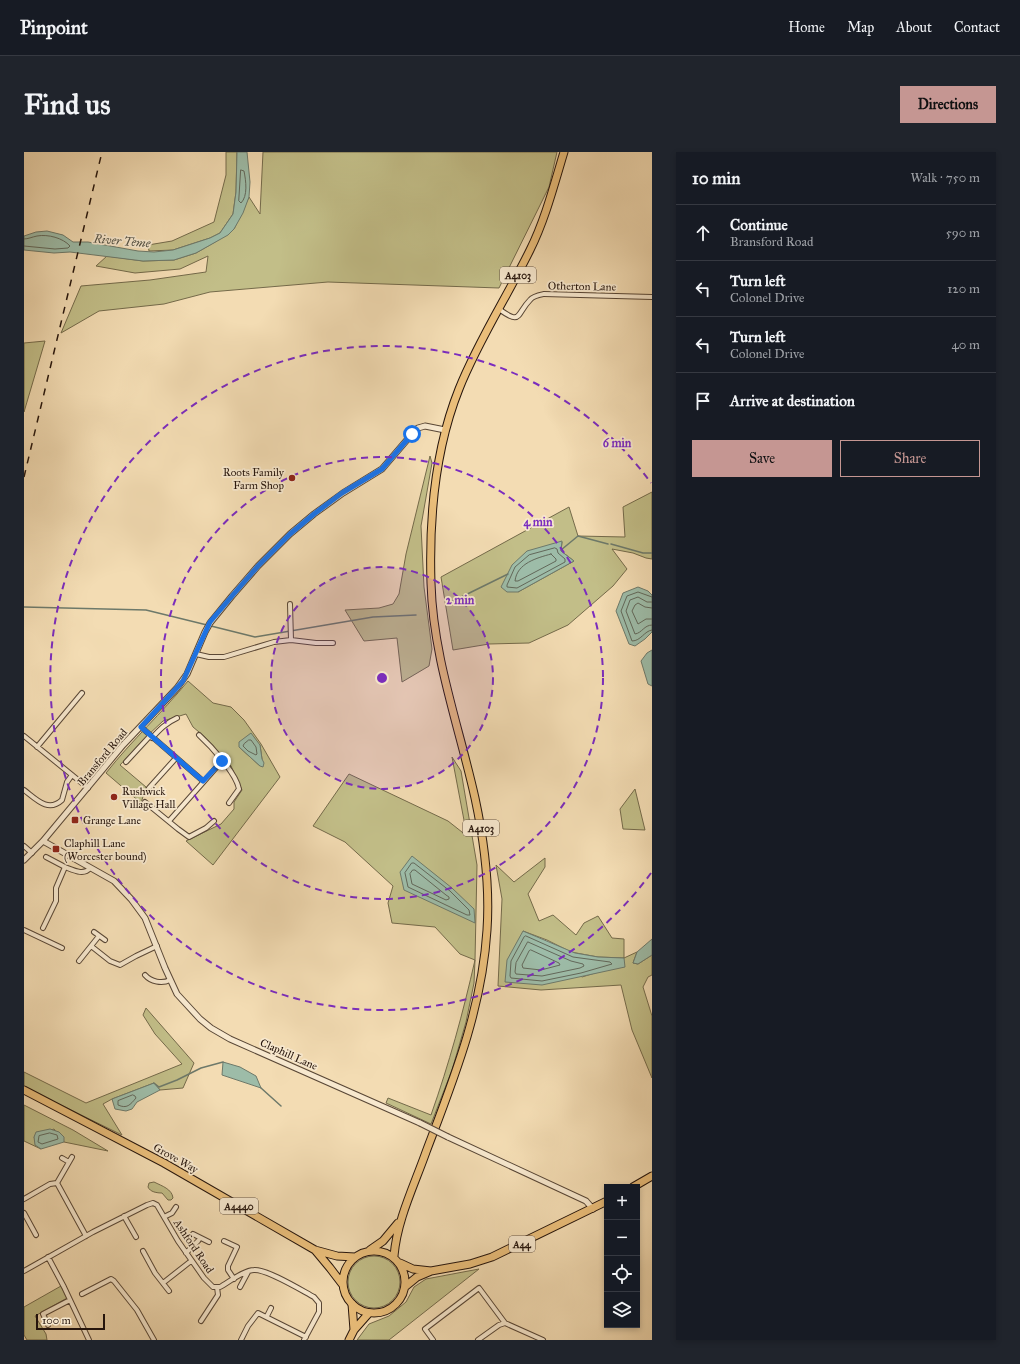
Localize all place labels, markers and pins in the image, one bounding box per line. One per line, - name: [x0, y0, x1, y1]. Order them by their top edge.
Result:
- place label: Roots Family Farm Shop: [223, 466, 285, 492]
- marker: Roots Family Farm Shop: [287, 473, 297, 483]
- centre of rings: [375, 671, 389, 685]
- place label: Rushwick Village Hall: [121, 785, 175, 811]
- marker: Rushwick Village Hall: [109, 792, 119, 802]
- place label: Grange Lane: [83, 814, 142, 827]
- marker: Grange Lane: [70, 815, 80, 825]
- place label: Claphill Lane (Worcester bound): [64, 837, 146, 863]
- marker: Claphill Lane (Worcester bound): [51, 844, 61, 854]

